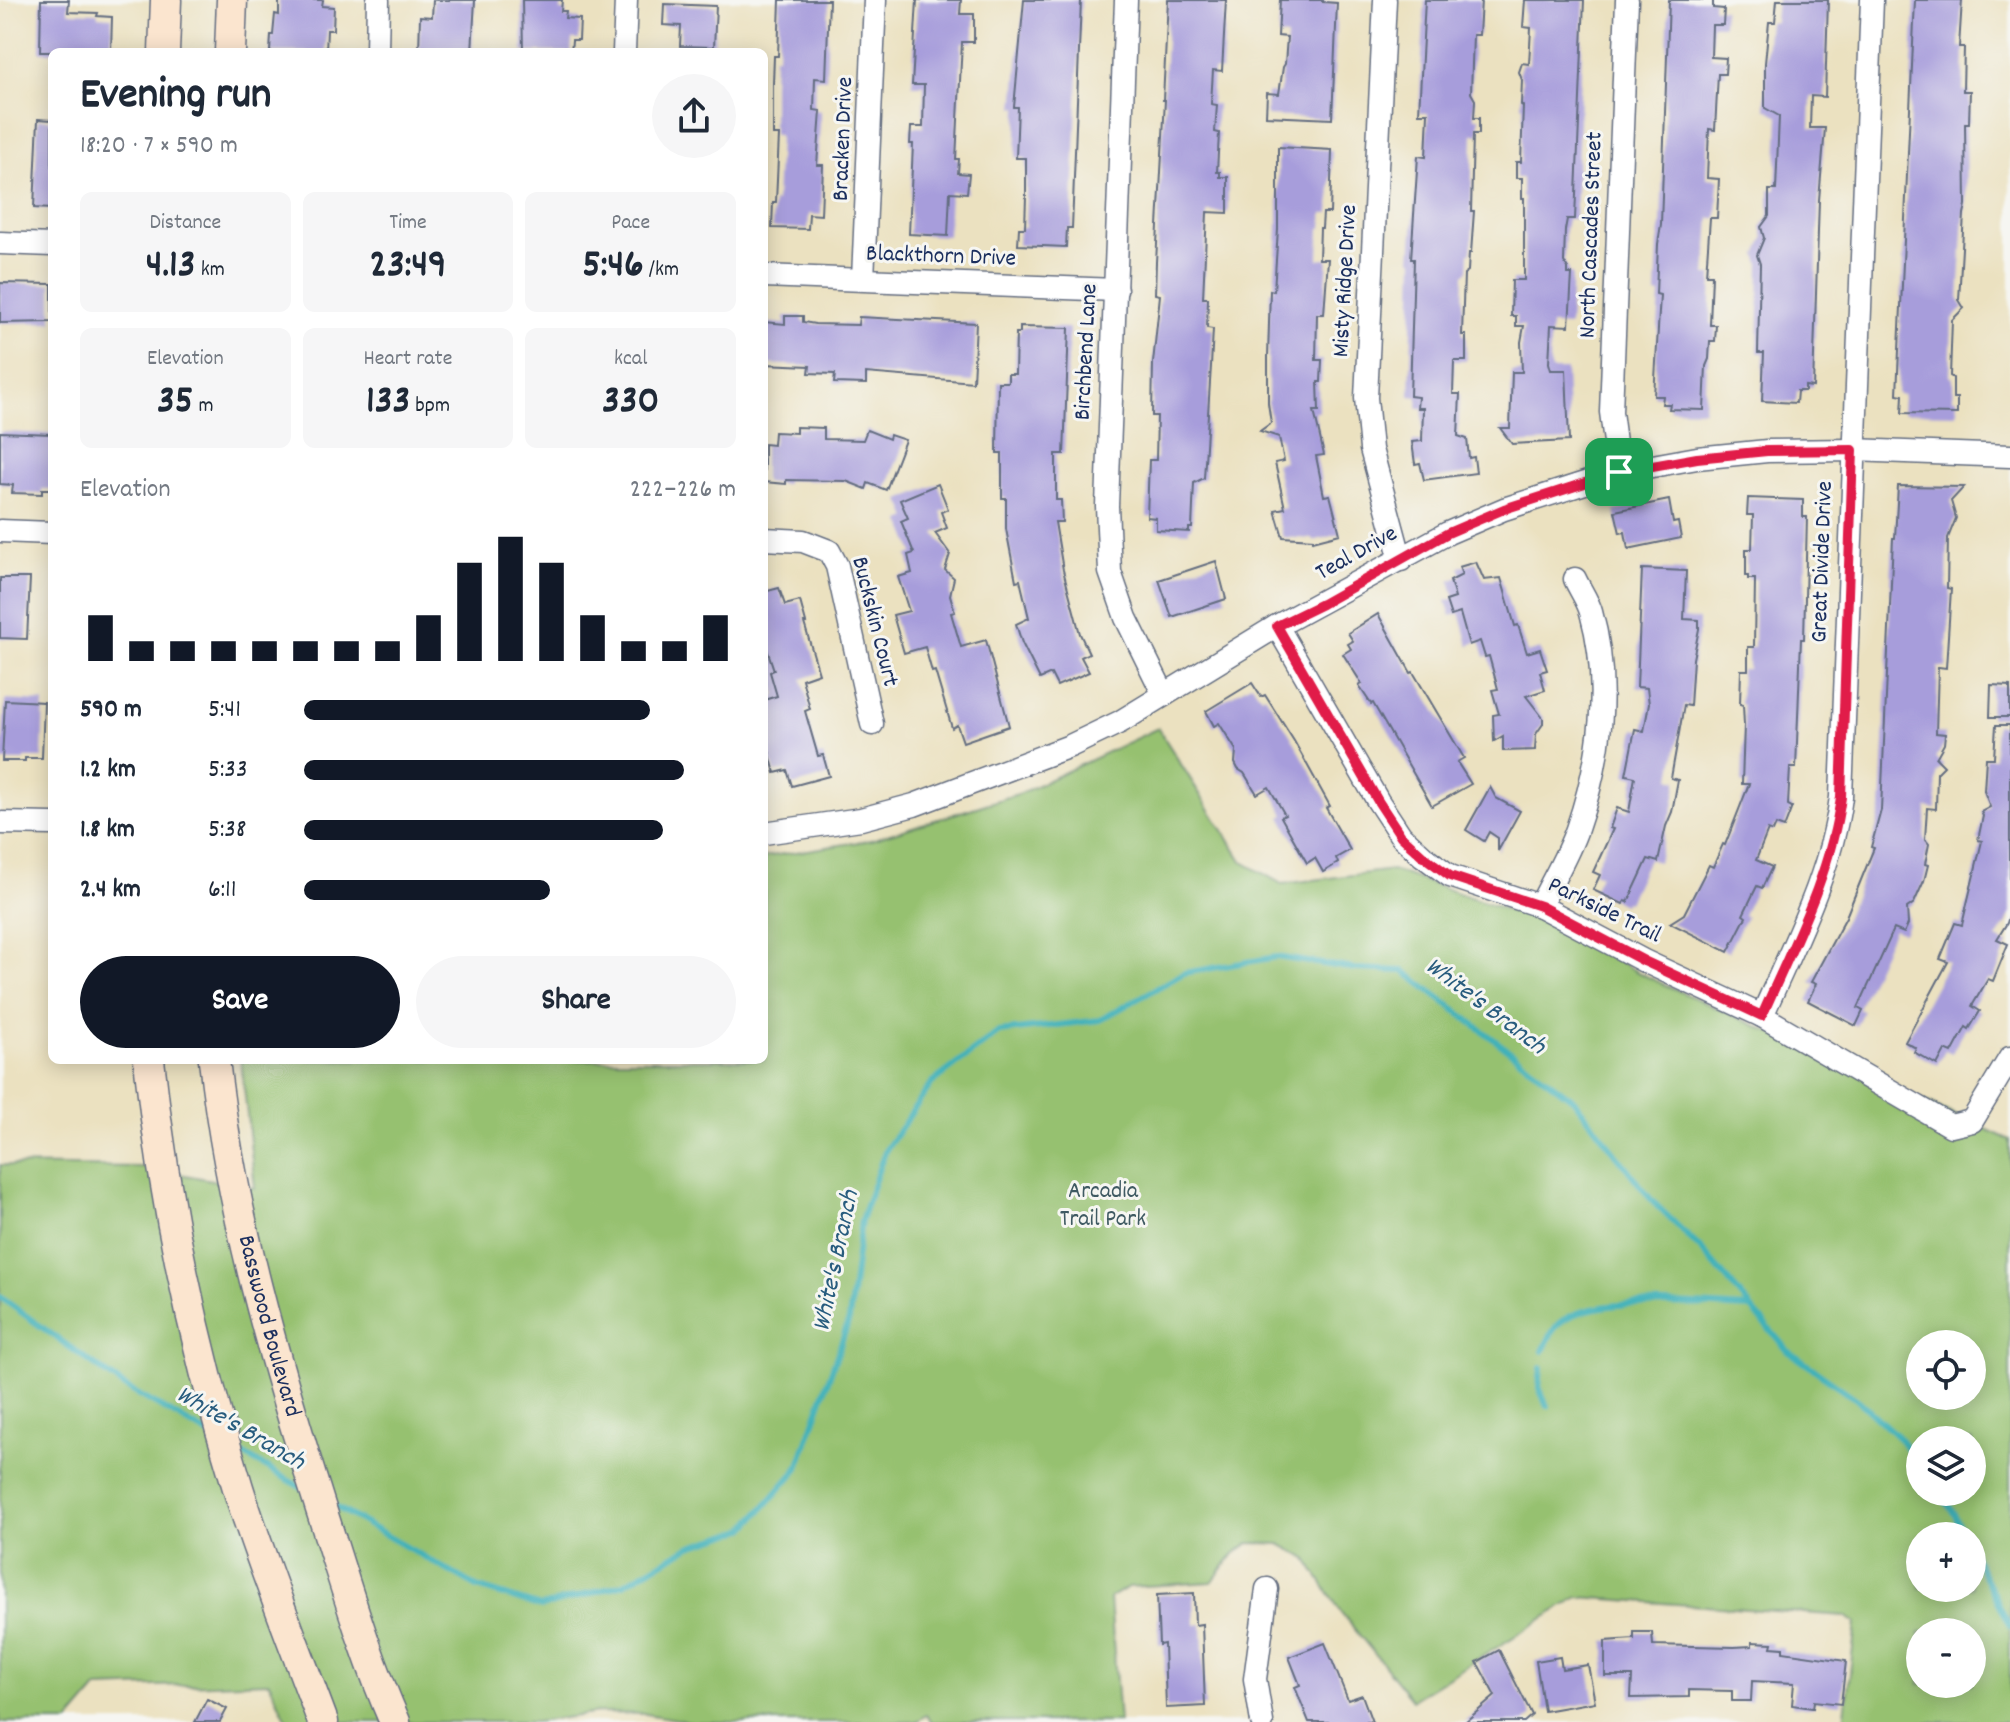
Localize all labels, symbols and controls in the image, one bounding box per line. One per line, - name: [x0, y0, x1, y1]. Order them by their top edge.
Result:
- text: Evening run: [80, 66, 271, 129]
- button: share: [652, 74, 736, 158]
- street label: Bracken Drive: [825, 76, 863, 202]
- text: 18:20 · 7 × 590 m: [80, 128, 238, 165]
- street label: North Cascades Street: [1571, 131, 1613, 339]
- street label: Misty Ridge Drive: [1325, 204, 1367, 358]
- text: Distance: [149, 208, 221, 239]
- text: Time: [389, 208, 427, 239]
- text: Pace: [611, 208, 650, 239]
- street label: Blackthorn Drive: [865, 237, 1017, 277]
- text: 4.13: [146, 239, 196, 296]
- text: 23:49: [370, 239, 446, 296]
- text: 5:46: [582, 239, 644, 296]
- text: km: [196, 255, 225, 286]
- text: /km: [644, 255, 679, 286]
- street label: Birchbend Lane: [1066, 283, 1108, 421]
- text: Elevation: [147, 344, 224, 375]
- text: Heart rate: [364, 344, 452, 375]
- text: kcal: [614, 344, 647, 375]
- text: 35: [157, 375, 193, 432]
- text: 133: [366, 375, 410, 432]
- text: 330: [602, 375, 659, 432]
- text: m: [193, 391, 214, 422]
- text: bpm: [410, 391, 450, 422]
- pin: [1585, 438, 1653, 506]
- icon: arrive: [1597, 450, 1641, 494]
- text: Elevation: [80, 472, 170, 509]
- text: 222–226 m: [630, 472, 736, 509]
- street label: Great Divide Drive: [1803, 480, 1843, 644]
- street label: Teal Drive: [1310, 518, 1404, 590]
- street label: Buckskin Court: [841, 553, 907, 691]
- text: 590 m: [80, 692, 142, 729]
- text: 5:41: [208, 692, 241, 729]
- text: 1.2 km: [80, 752, 136, 789]
- text: 5:33: [208, 752, 247, 789]
- text: 1.8 km: [80, 812, 135, 849]
- text: 5:38: [208, 812, 246, 849]
- street label: Parkside Trail: [1541, 869, 1667, 953]
- text: 2.4 km: [80, 872, 141, 909]
- text: 6:11: [208, 872, 236, 909]
- water label: White's Branch: [1417, 949, 1554, 1066]
- button: Save: [80, 956, 400, 1048]
- button: Share: [416, 956, 736, 1048]
- park label: Arcadia Trail Park: [1060, 1175, 1146, 1237]
- water label: White's Branch: [804, 1186, 870, 1335]
- street label: Basswood Boulevard: [228, 1232, 309, 1421]
- map controls: [1906, 1330, 1986, 1698]
- button: locate: [1906, 1330, 1986, 1410]
- water label: White's Branch: [169, 1377, 312, 1481]
- button: layers: [1906, 1426, 1986, 1506]
- button: +: [1906, 1522, 1986, 1602]
- button: −: [1906, 1618, 1986, 1698]

